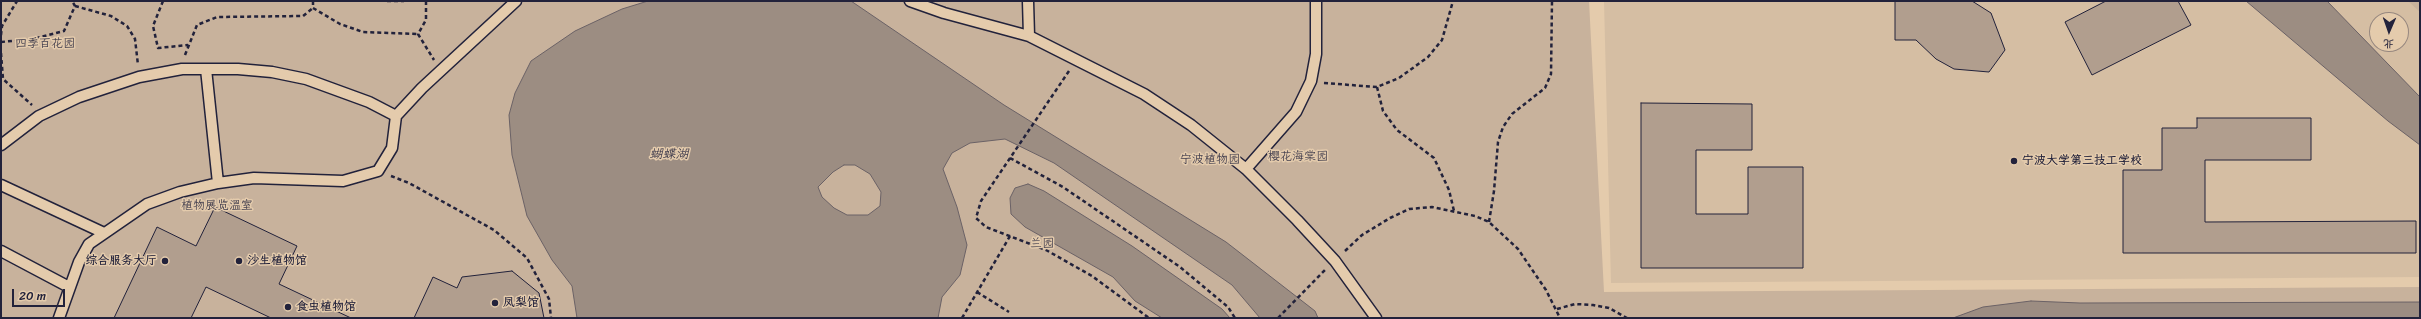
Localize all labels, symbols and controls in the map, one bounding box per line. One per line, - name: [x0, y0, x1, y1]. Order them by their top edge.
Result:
- north arrow: [2369, 12, 2409, 52]
- text: 北: [2383, 34, 2394, 53]
- park label: 四季百花园: [15, 37, 75, 51]
- water label: 蝴蝶湖: [650, 147, 688, 163]
- park label: 樱花海棠园: [1268, 150, 1328, 164]
- park label: 宁波植物园: [1180, 153, 1240, 167]
- place label: 宁波大学第三技工学校: [2022, 154, 2142, 168]
- marker: 宁波大学第三技工学校: [2009, 156, 2019, 166]
- park label: 植物展览温室: [181, 199, 253, 213]
- park label: 兰园: [1030, 237, 1054, 251]
- place label: 综合服务大厅: [85, 254, 157, 268]
- place label: 沙生植物馆: [247, 254, 307, 268]
- marker: 综合服务大厅: [160, 256, 170, 266]
- marker: 沙生植物馆: [234, 256, 244, 266]
- scale bar: [14, 281, 67, 307]
- text: 20 m: [19, 285, 46, 307]
- place label: 凤梨馆: [503, 296, 539, 310]
- marker: 凤梨馆: [490, 298, 500, 308]
- place label: 食虫植物馆: [296, 300, 356, 314]
- marker: 食虫植物馆: [283, 302, 293, 312]

